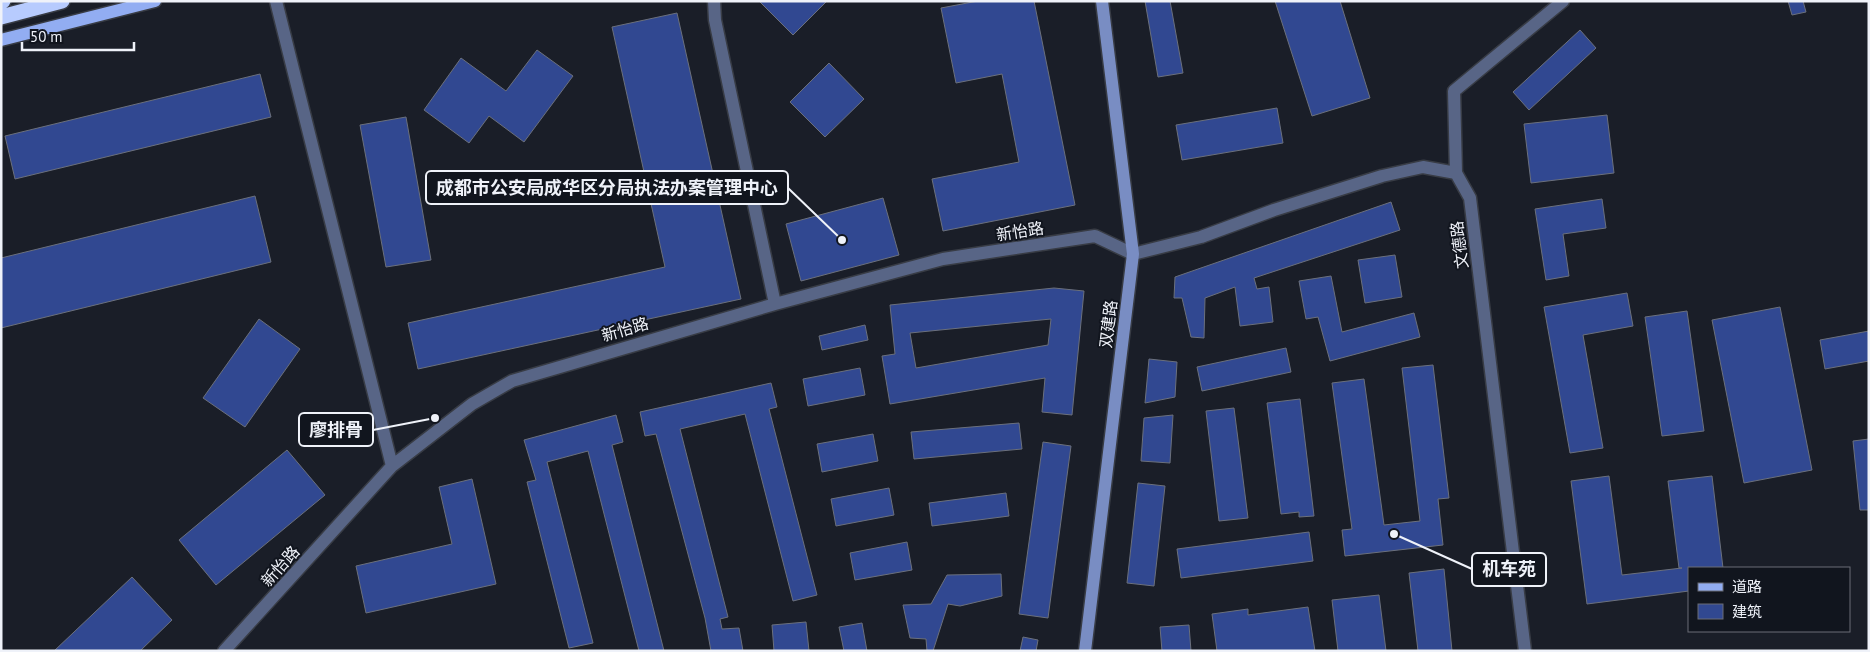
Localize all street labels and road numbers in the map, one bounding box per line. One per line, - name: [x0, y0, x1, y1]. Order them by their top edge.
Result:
- street label: 新怡路: [995, 217, 1045, 245]
- street label: 文德路: [1446, 220, 1472, 270]
- street label: 双建路: [1095, 299, 1121, 349]
- street label: 新怡路: [599, 313, 651, 345]
- street label: 新怡路: [257, 541, 303, 591]

